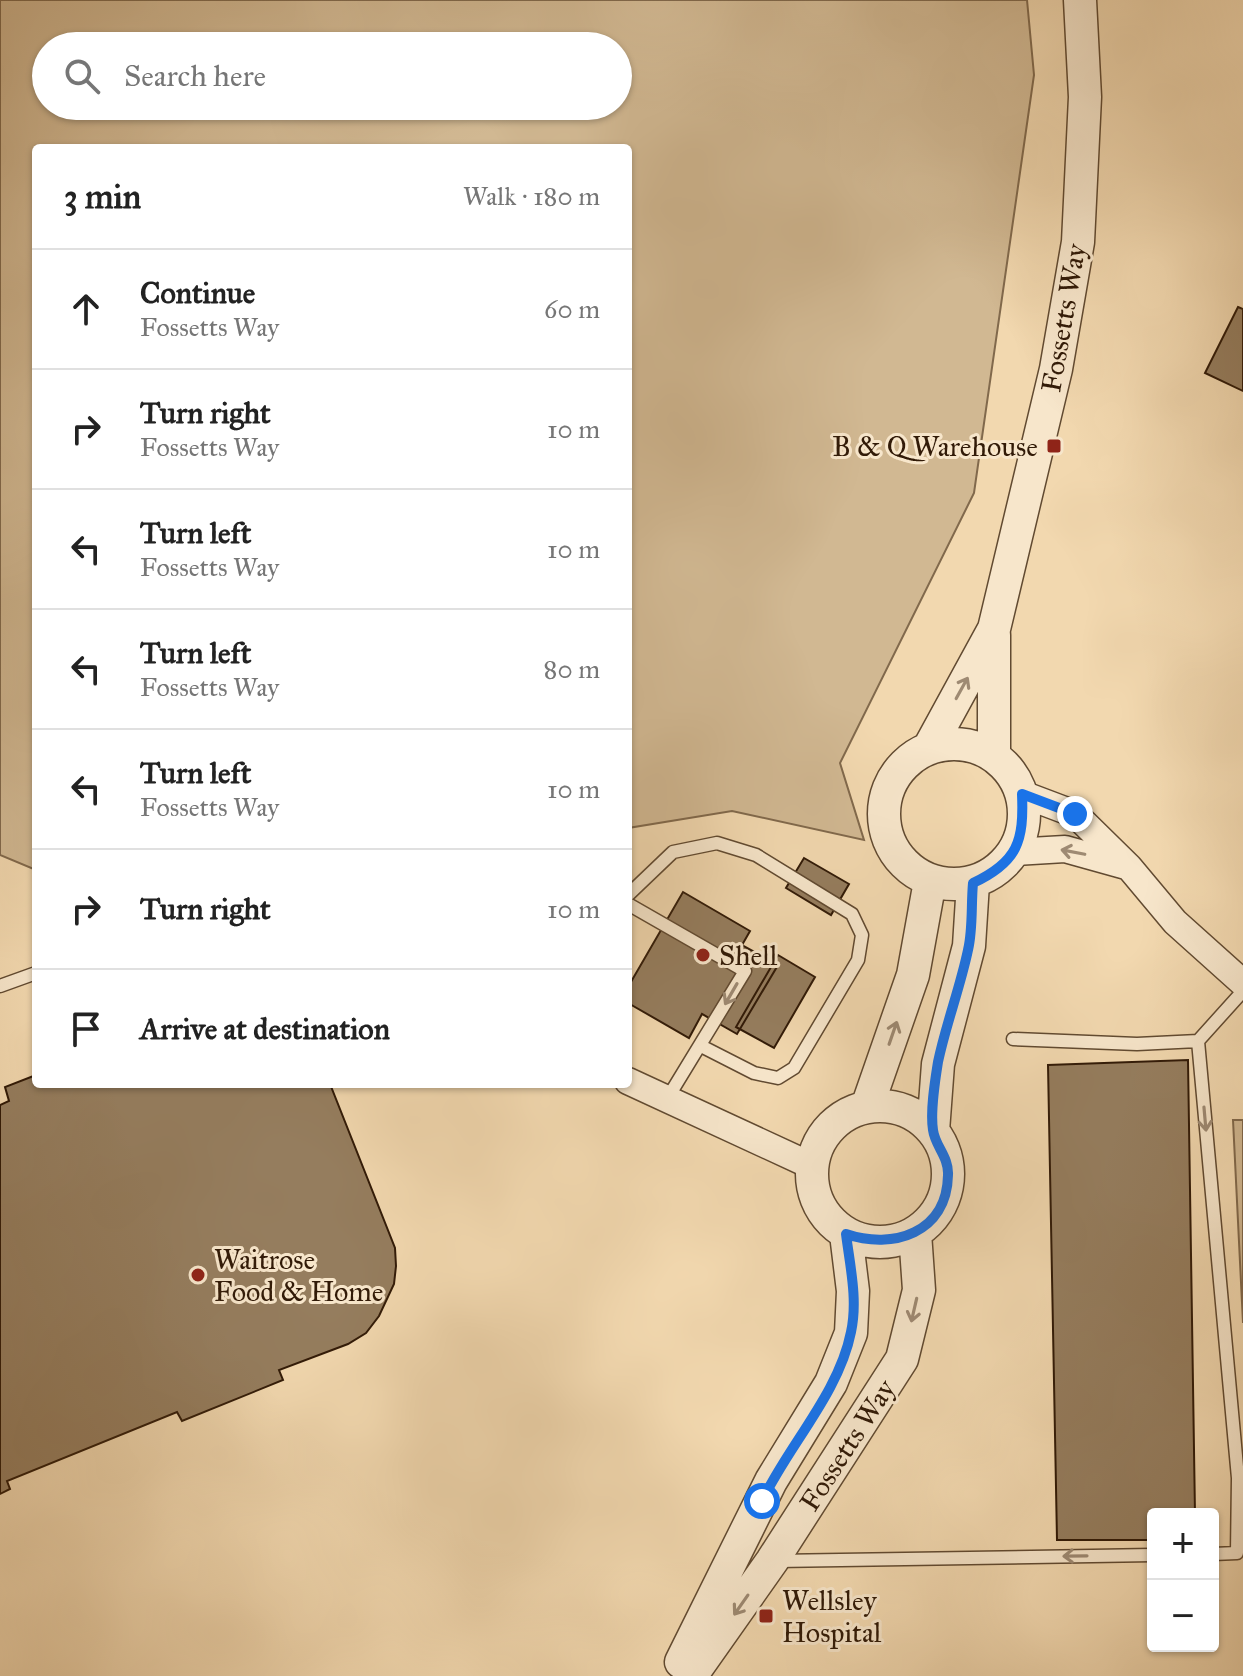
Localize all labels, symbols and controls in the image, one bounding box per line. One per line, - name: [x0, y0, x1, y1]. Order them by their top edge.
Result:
- search box: [32, 32, 632, 120]
- icon: search: [60, 54, 104, 98]
- text: Search here: [124, 58, 266, 94]
- text: 3 min: [64, 176, 141, 217]
- text: Walk · 180 m: [463, 180, 600, 212]
- street label: Fossetts Way: [1033, 240, 1094, 395]
- text: Continue: [140, 275, 255, 311]
- icon: ahead: [64, 287, 108, 331]
- text: 60 m: [544, 293, 600, 325]
- text: Fossetts Way: [140, 311, 279, 343]
- text: Turn right: [140, 395, 271, 431]
- icon: right: [64, 407, 108, 451]
- text: 10 m: [547, 413, 600, 445]
- place label: B & Q Warehouse: [832, 429, 1038, 464]
- text: Fossetts Way: [140, 431, 279, 463]
- marker: B & Q Warehouse: [1045, 437, 1063, 455]
- text: Turn left: [140, 515, 251, 551]
- icon: left: [64, 527, 108, 571]
- text: 10 m: [547, 533, 600, 565]
- text: Fossetts Way: [140, 551, 279, 583]
- text: Turn left: [140, 635, 251, 671]
- icon: left: [64, 647, 108, 691]
- text: 80 m: [544, 653, 600, 685]
- text: Fossetts Way: [140, 671, 279, 703]
- one-way arrow: [955, 677, 970, 701]
- text: Turn left: [140, 755, 251, 791]
- icon: left: [64, 767, 108, 811]
- text: 10 m: [547, 773, 600, 805]
- text: Fossetts Way: [140, 791, 279, 823]
- route end: [1057, 796, 1093, 832]
- one-way arrow: [1060, 844, 1086, 859]
- icon: right: [64, 887, 108, 931]
- text: Turn right: [140, 891, 271, 927]
- text: 10 m: [547, 893, 600, 925]
- place label: Shell: [719, 938, 778, 973]
- marker: Shell: [694, 946, 712, 964]
- one-way arrow: [723, 982, 739, 1005]
- icon: arrive: [64, 1007, 108, 1051]
- text: Arrive at destination: [140, 1011, 390, 1047]
- one-way arrow: [886, 1021, 901, 1046]
- one-way arrow: [1198, 1105, 1213, 1132]
- place label: Waitrose Food & Home: [214, 1242, 383, 1309]
- marker: Waitrose Food & Home: [189, 1266, 207, 1284]
- one-way arrow: [906, 1297, 921, 1323]
- street label: Fossetts Way: [792, 1372, 903, 1518]
- route start: [744, 1483, 780, 1519]
- map controls: [1147, 1508, 1219, 1652]
- button: +: [1147, 1508, 1219, 1580]
- one-way arrow: [1062, 1548, 1089, 1564]
- button: −: [1147, 1580, 1219, 1652]
- place label: Wellsley Hospital: [782, 1583, 882, 1650]
- one-way arrow: [733, 1593, 749, 1615]
- marker: Wellsley Hospital: [757, 1607, 775, 1625]

